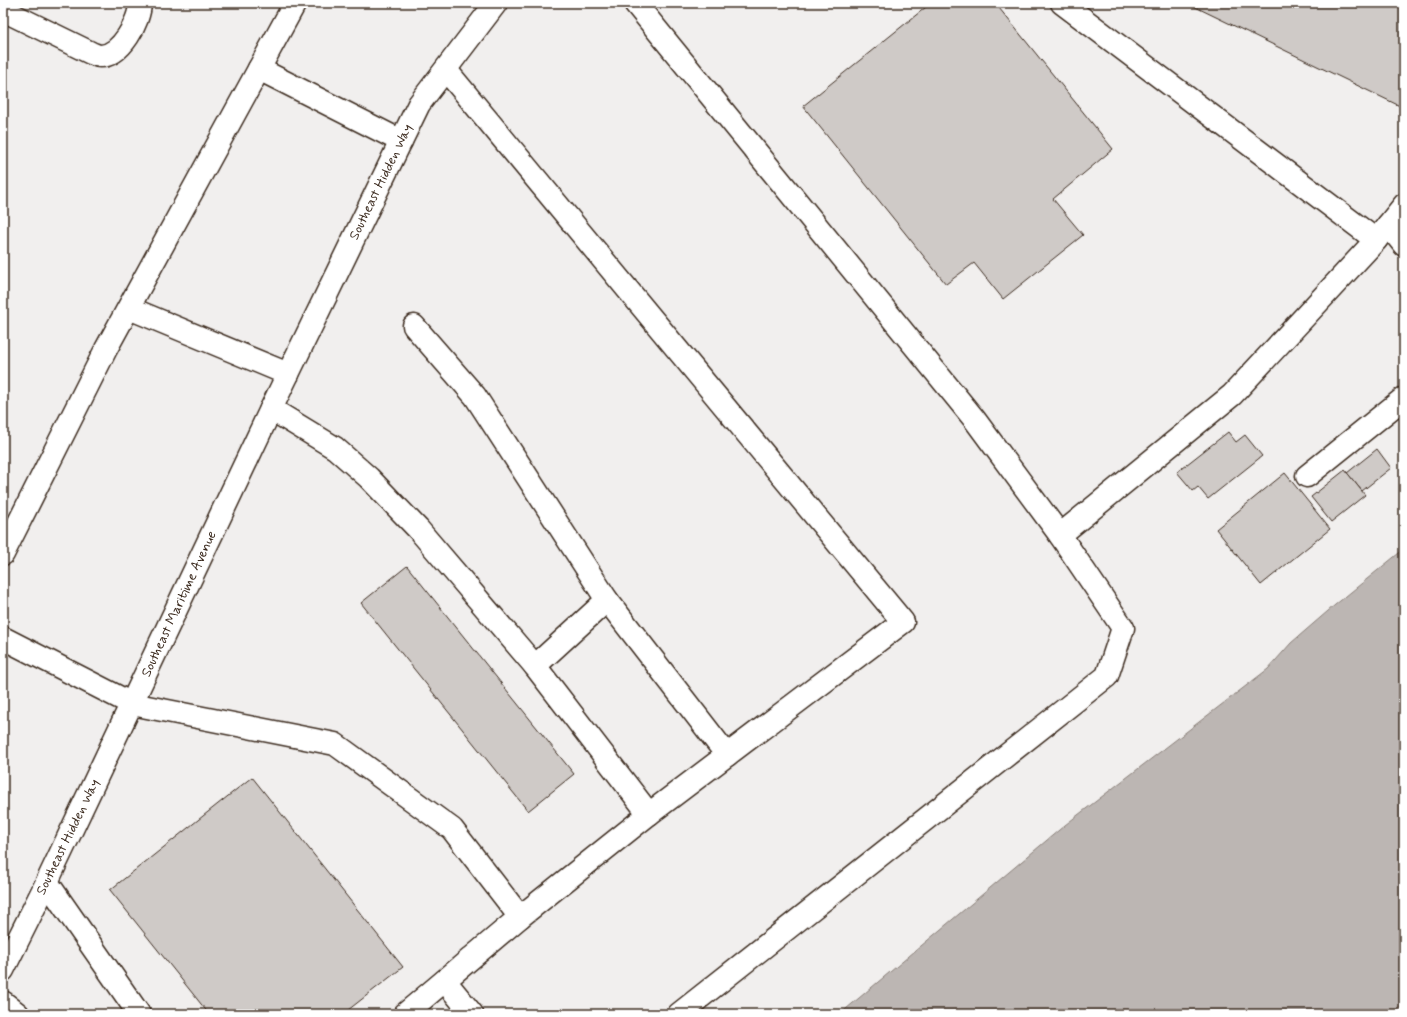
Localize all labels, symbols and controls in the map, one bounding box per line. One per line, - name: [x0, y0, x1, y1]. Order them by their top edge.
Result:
- street label: Southeast Hidden Way: [345, 121, 417, 243]
- street label: Southeast Maritime Avenue: [137, 528, 221, 680]
- street label: Southeast Hidden Way: [32, 776, 104, 898]

